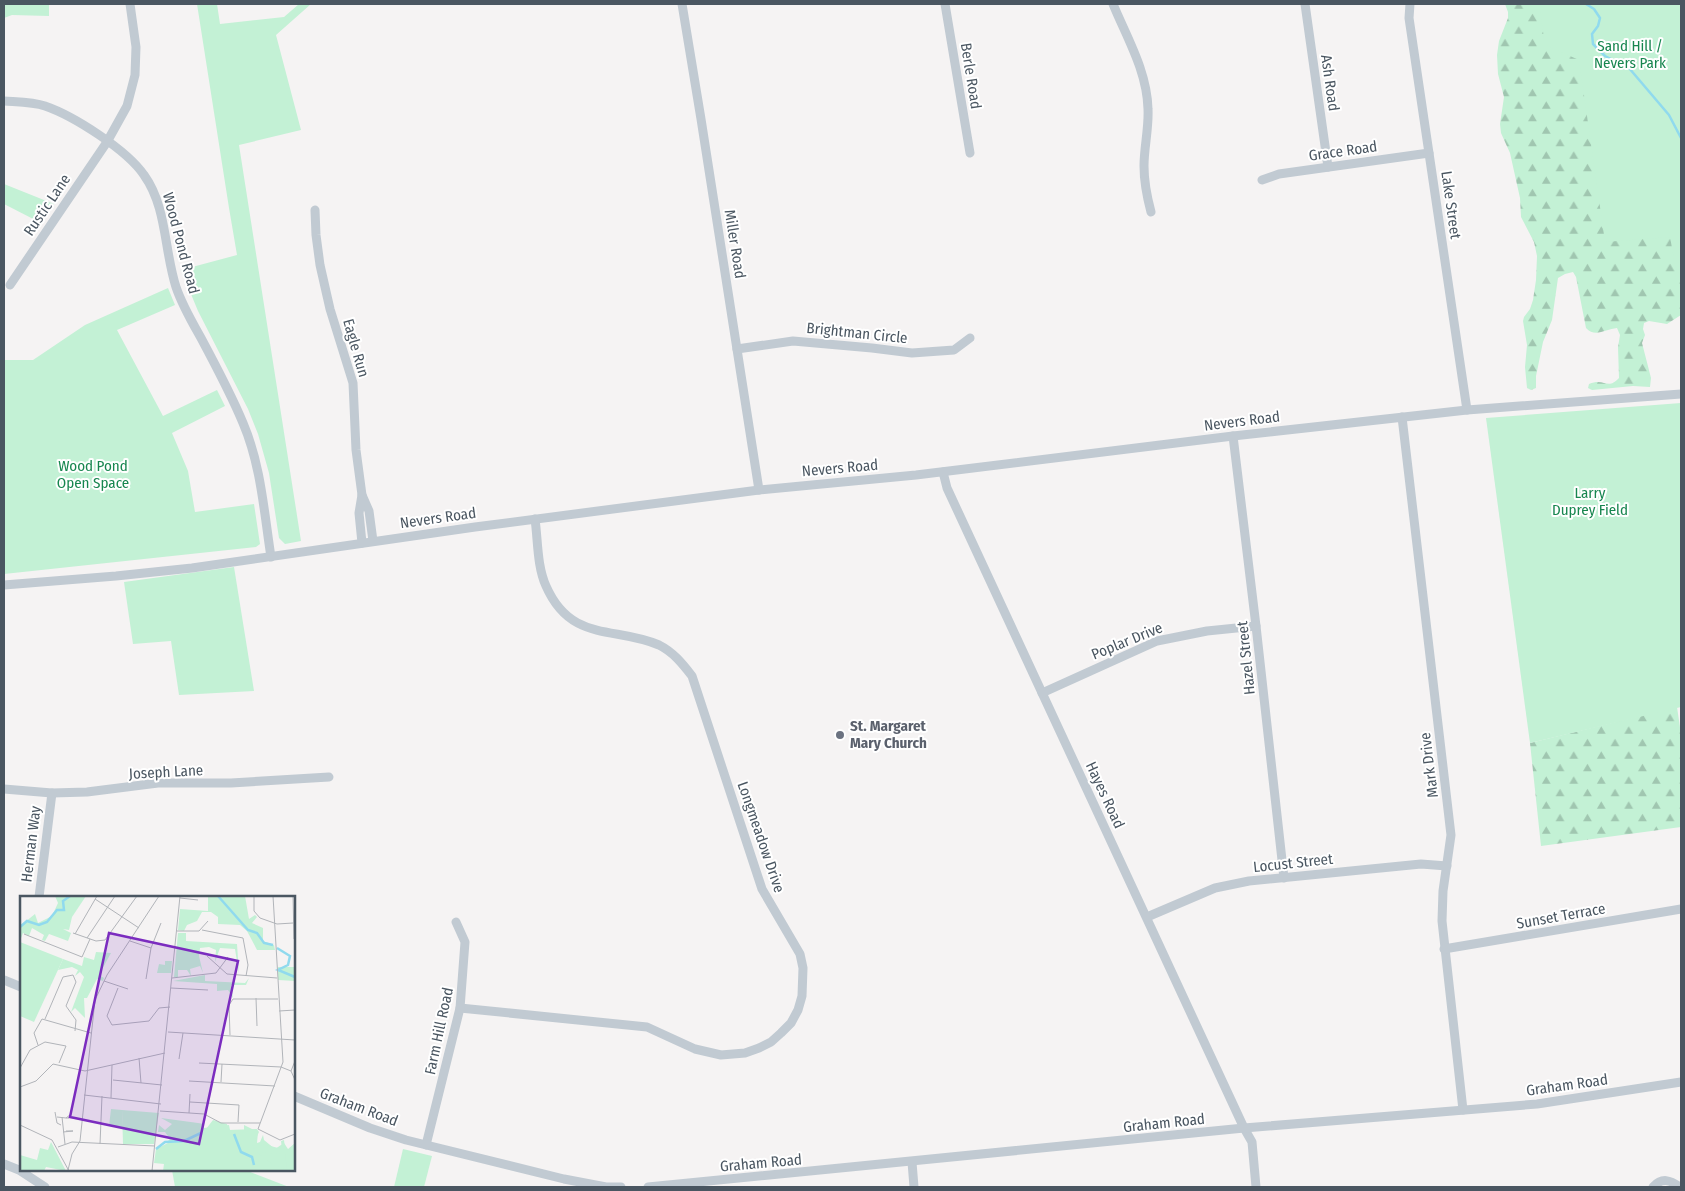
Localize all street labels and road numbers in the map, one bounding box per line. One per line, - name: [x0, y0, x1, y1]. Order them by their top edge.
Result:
- street label: Berle Road: [957, 42, 985, 110]
- street label: Ash Road: [1317, 54, 1343, 112]
- street label: Grace Road: [1308, 137, 1378, 165]
- street label: Lake Street: [1437, 170, 1465, 240]
- street label: Rustic Lane: [20, 171, 74, 239]
- street label: Wood Pond Road: [159, 190, 203, 296]
- street label: Miller Road: [721, 208, 749, 280]
- street label: Eagle Run: [339, 317, 373, 379]
- street label: Brightman Circle: [806, 319, 908, 347]
- street label: Nevers Road: [1203, 407, 1281, 435]
- street label: Nevers Road: [801, 456, 879, 480]
- street label: Nevers Road: [399, 504, 477, 532]
- street label: Poplar Drive: [1089, 619, 1165, 663]
- street label: Hazel Street: [1233, 620, 1259, 696]
- street label: Mark Drive: [1416, 731, 1442, 799]
- street label: Hayes Road: [1082, 759, 1128, 831]
- street label: Joseph Lane: [128, 761, 204, 783]
- street label: Longmeadow Drive: [734, 779, 788, 895]
- street label: Herman Way: [17, 805, 45, 883]
- street label: Locust Street: [1252, 850, 1334, 876]
- street label: Sunset Terrace: [1515, 899, 1607, 933]
- street label: Farm Hill Road: [421, 986, 457, 1076]
- street label: Graham Road: [1525, 1070, 1609, 1100]
- street label: Graham Road: [317, 1084, 401, 1130]
- street label: Graham Road: [1122, 1110, 1206, 1136]
- street label: Graham Road: [719, 1150, 803, 1176]

